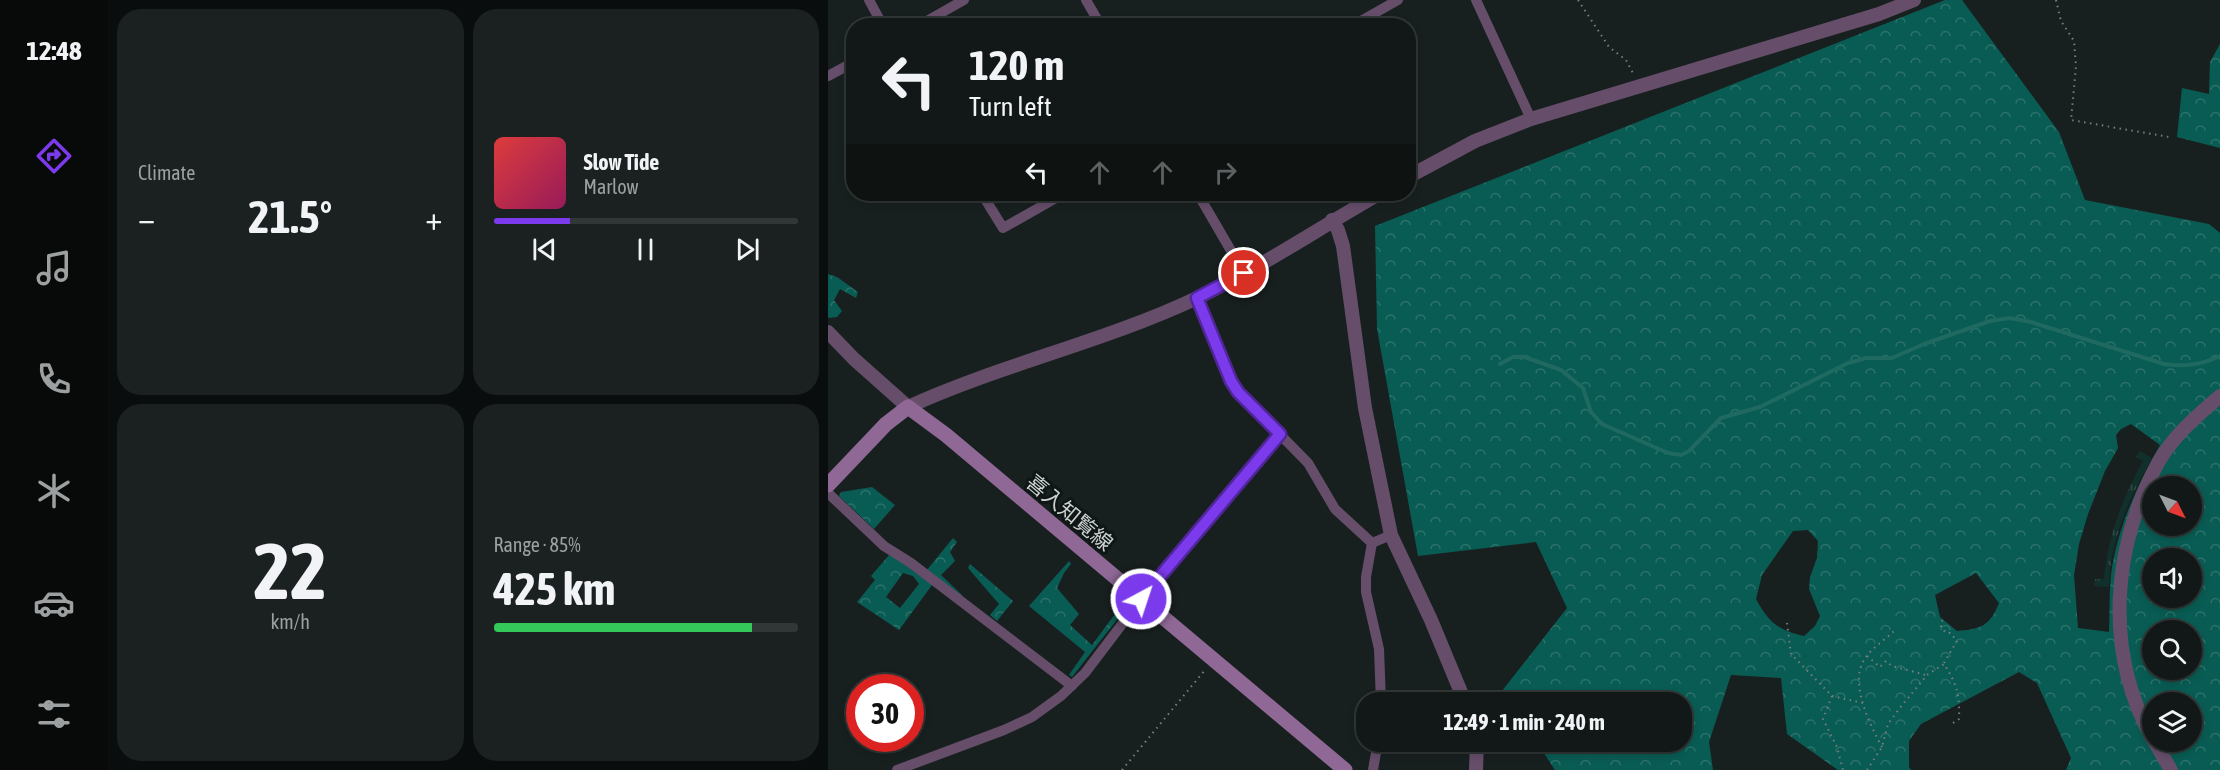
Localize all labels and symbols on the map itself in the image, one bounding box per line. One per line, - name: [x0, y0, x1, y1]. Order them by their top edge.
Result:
- pin: [1218, 247, 1269, 298]
- street label: 喜入知覧線: [1022, 469, 1118, 555]
- north arrow: [2142, 476, 2202, 536]
- position arrow: [1109, 567, 1173, 631]
- speed limit sign: 30: [846, 674, 924, 752]

